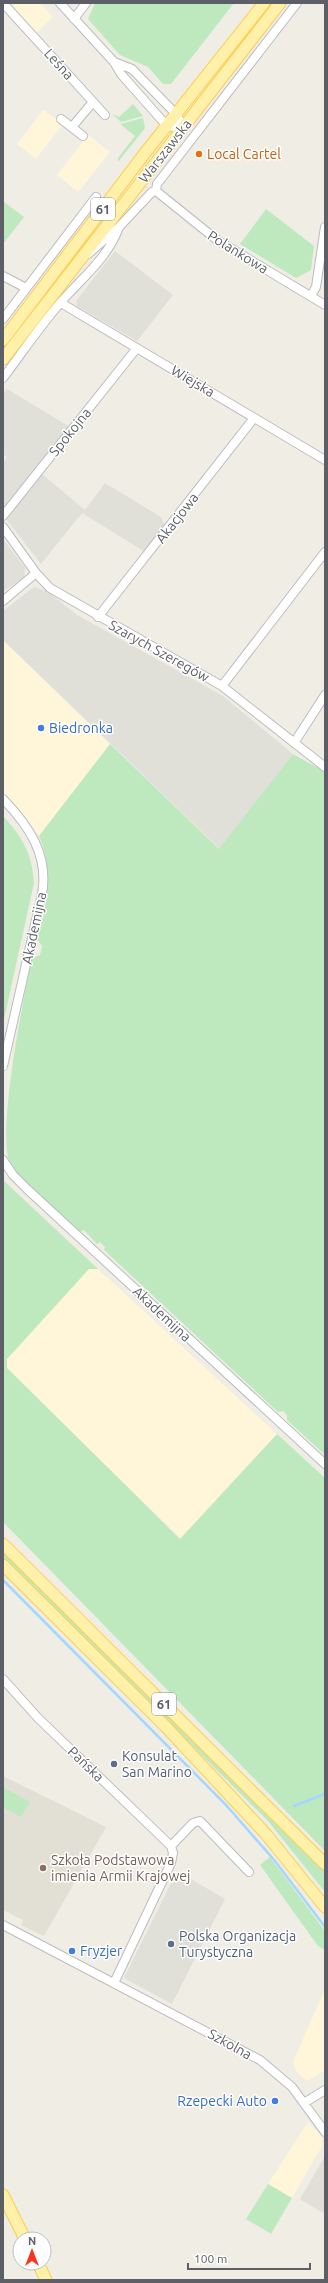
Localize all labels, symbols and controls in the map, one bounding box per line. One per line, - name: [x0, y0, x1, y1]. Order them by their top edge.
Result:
- street label: Leśna: [41, 45, 77, 83]
- street label: Warszawska: [135, 116, 195, 186]
- place label: Local Cartel: [207, 146, 281, 162]
- marker: Local Cartel: [194, 149, 204, 159]
- road number: 61: [91, 198, 115, 220]
- street label: Polankowa: [205, 227, 271, 277]
- street label: Wiejska: [168, 362, 218, 400]
- street label: Spokojna: [46, 405, 94, 459]
- street label: Akacjowa: [152, 490, 202, 546]
- street label: Szarych Szeregów: [106, 617, 212, 685]
- place label: Biedronka: [49, 720, 113, 736]
- marker: Biedronka: [36, 723, 46, 733]
- street label: Akademijna: [19, 890, 49, 966]
- street label: Akademijna: [130, 1283, 194, 1345]
- road number: 61: [152, 1693, 176, 1715]
- street label: Pańska: [65, 1743, 107, 1785]
- place label: Konsulat San Marino: [122, 1748, 192, 1780]
- marker: Konsulat San Marino: [109, 1759, 119, 1769]
- place label: Szkoła Podstawowa imienia Armii Krajowej: [51, 1852, 190, 1884]
- marker: Szkoła Podstawowa imienia Armii Krajowej: [38, 1863, 48, 1873]
- place label: Polska Organizacja Turystyczna: [179, 1928, 296, 1960]
- marker: Polska Organizacja Turystyczna: [166, 1939, 176, 1949]
- place label: Fryzjer: [80, 1943, 123, 1959]
- marker: Fryzjer: [67, 1946, 77, 1956]
- street label: Szkolna: [205, 2025, 255, 2063]
- place label: Rzepecki Auto: [177, 2093, 267, 2109]
- marker: Rzepecki Auto: [270, 2096, 280, 2106]
- north arrow: [12, 2231, 52, 2271]
- text: N: [28, 2235, 36, 2247]
- scale bar: [188, 2245, 310, 2271]
- text: 100 m: [194, 2252, 227, 2265]

